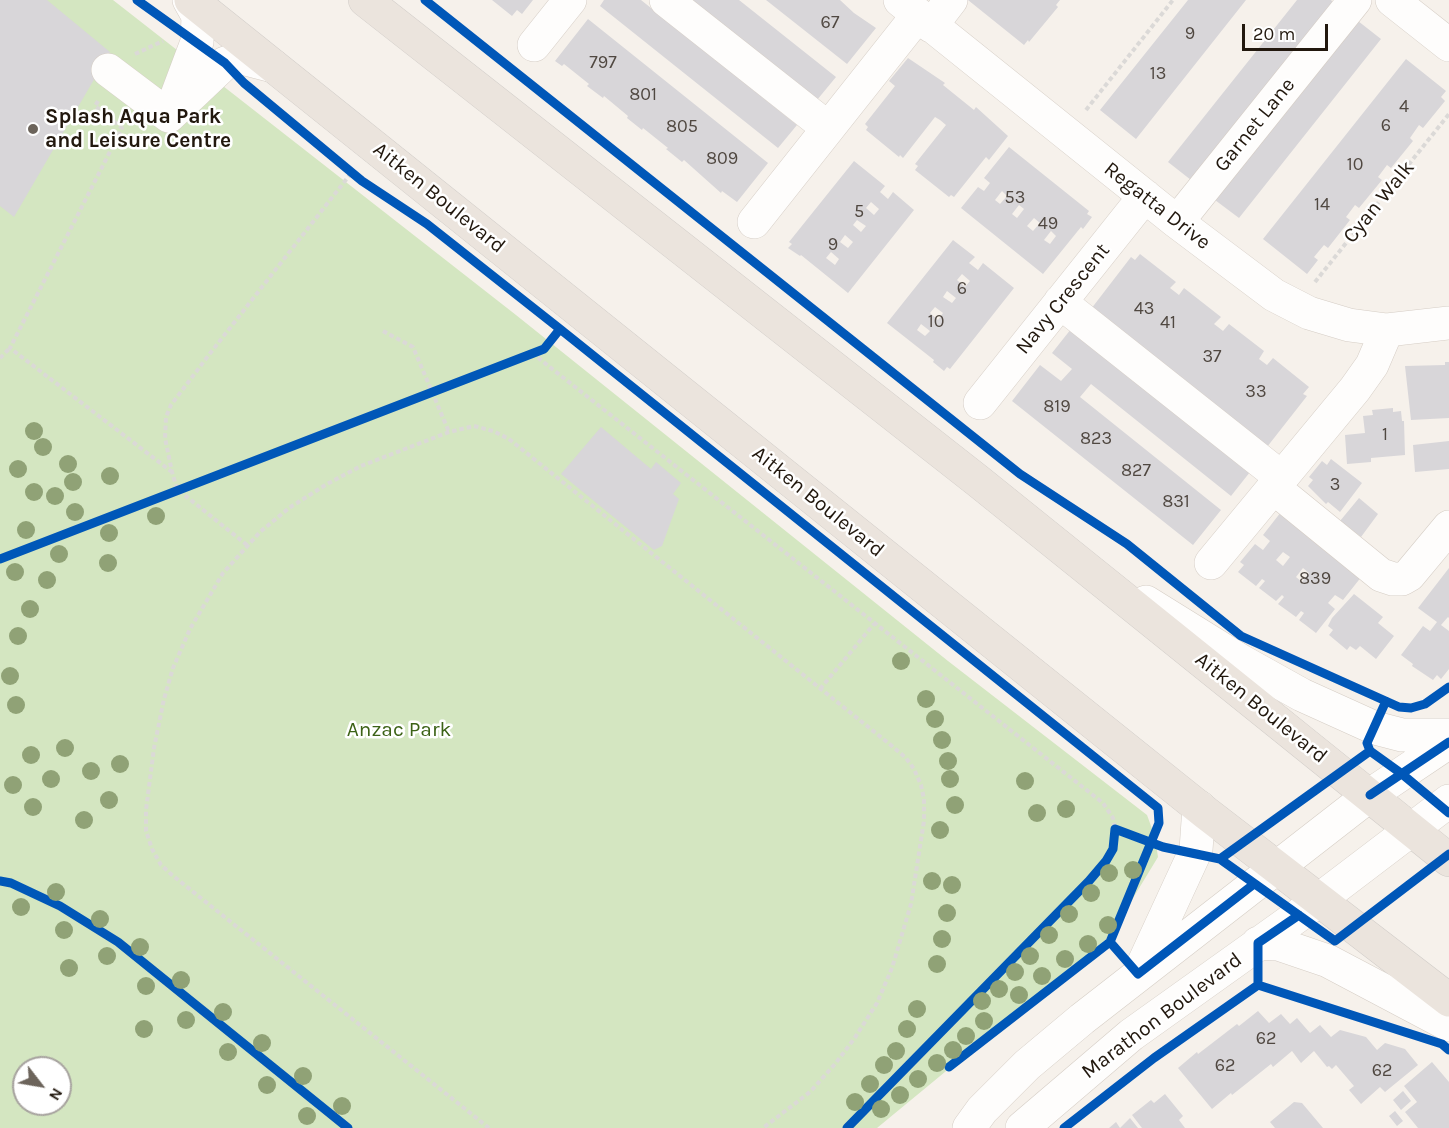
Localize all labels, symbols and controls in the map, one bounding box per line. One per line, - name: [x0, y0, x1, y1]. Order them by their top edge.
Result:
- house number: 67: [821, 12, 839, 34]
- scale bar: [1245, 12, 1330, 50]
- house number: 9: [1185, 23, 1195, 45]
- text: 20 m: [1253, 23, 1295, 45]
- house number: 797: [589, 52, 617, 74]
- house number: 13: [1150, 63, 1166, 85]
- street label: Garnet Lane: [1209, 73, 1301, 177]
- house number: 801: [629, 84, 657, 106]
- house number: 4: [1399, 96, 1409, 118]
- place label: Splash Aqua Park and Leisure Centre: [45, 104, 231, 154]
- house number: 6: [1381, 115, 1391, 137]
- house number: 805: [666, 116, 698, 138]
- marker: Splash Aqua Park and Leisure Centre: [26, 122, 40, 136]
- street label: Aitken Boulevard: [368, 137, 510, 259]
- house number: 809: [706, 148, 738, 170]
- house number: 10: [1347, 154, 1363, 176]
- street label: Cyan Walk: [1338, 156, 1420, 248]
- street label: Regatta Drive: [1099, 157, 1215, 255]
- house number: 53: [1005, 187, 1025, 209]
- house number: 14: [1314, 194, 1330, 216]
- house number: 5: [854, 201, 864, 223]
- house number: 49: [1038, 213, 1058, 235]
- house number: 9: [828, 234, 838, 256]
- street label: Navy Crescent: [1011, 238, 1115, 360]
- house number: 6: [957, 278, 967, 300]
- house number: 43: [1134, 298, 1154, 320]
- house number: 10: [928, 311, 944, 333]
- house number: 41: [1160, 312, 1176, 334]
- house number: 37: [1202, 346, 1222, 368]
- house number: 33: [1245, 381, 1267, 403]
- house number: 819: [1043, 396, 1071, 418]
- house number: 1: [1382, 424, 1388, 446]
- house number: 823: [1080, 428, 1112, 450]
- street label: Aitken Boulevard: [747, 441, 889, 563]
- house number: 827: [1121, 460, 1151, 482]
- house number: 3: [1330, 474, 1340, 496]
- house number: 831: [1162, 491, 1190, 513]
- house number: 839: [1299, 568, 1331, 590]
- street label: Aitken Boulevard: [1190, 647, 1332, 769]
- park label: Anzac Park: [347, 717, 451, 743]
- street label: Marathon Boulevard: [1077, 947, 1247, 1085]
- house number: 62: [1256, 1028, 1276, 1050]
- house number: 62: [1215, 1055, 1235, 1077]
- north arrow: [12, 1056, 72, 1116]
- house number: 62: [1372, 1060, 1392, 1082]
- text: N: [45, 1085, 67, 1104]

